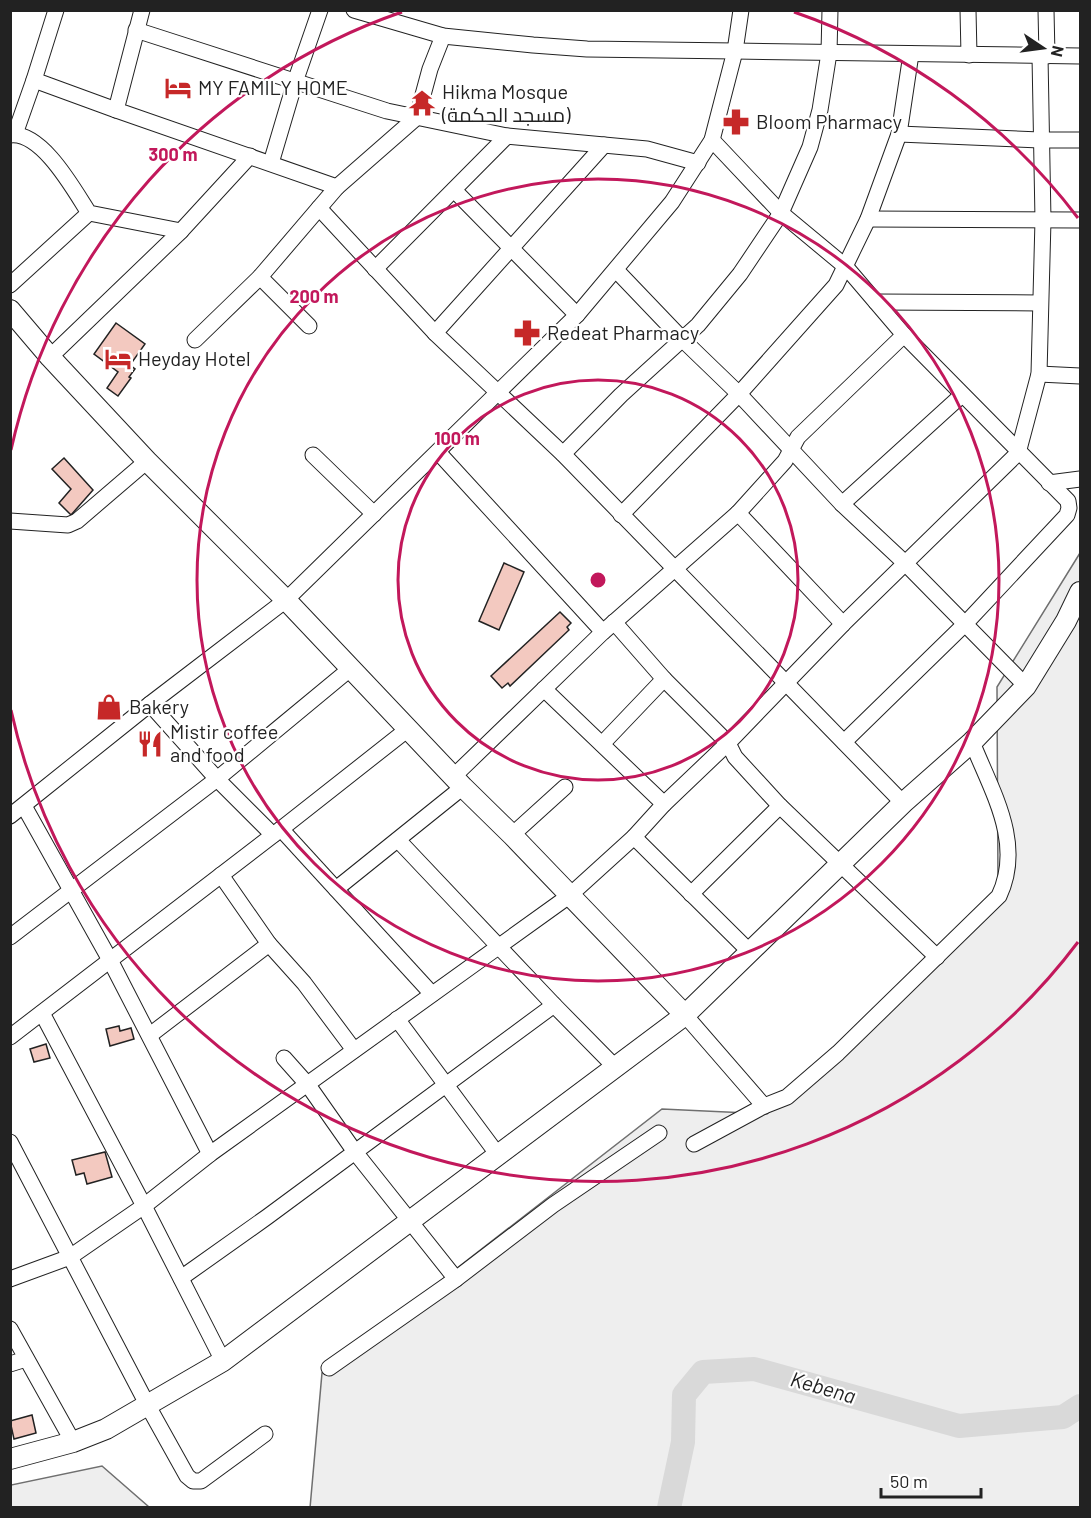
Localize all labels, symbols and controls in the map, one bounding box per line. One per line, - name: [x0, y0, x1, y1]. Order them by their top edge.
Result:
- north arrow: [1013, 18, 1073, 78]
- text: N: [1048, 44, 1069, 59]
- hotel icon: MY FAMILY HOME: [163, 73, 193, 103]
- place label: MY FAMILY HOME: [198, 75, 348, 99]
- place label: Hikma Mosque (مسجد الحكمة): [441, 79, 571, 126]
- temple icon: Hikma Mosque (مسجد الحكمة): [407, 88, 437, 118]
- pharmacy icon: Bloom Pharmacy: [721, 107, 751, 137]
- place label: Bloom Pharmacy: [756, 109, 902, 133]
- text: 300 m: [149, 143, 197, 165]
- text: 200 m: [289, 285, 339, 307]
- pharmacy icon: Redeat Pharmacy: [512, 318, 542, 348]
- place label: Redeat Pharmacy: [547, 320, 699, 344]
- hotel icon: Heyday Hotel: [103, 344, 133, 374]
- place label: Heyday Hotel: [138, 346, 251, 370]
- text: 100 m: [434, 427, 480, 449]
- centre of rings: [588, 570, 608, 590]
- shop icon: Bakery: [94, 692, 124, 722]
- place label: Bakery: [129, 694, 189, 718]
- place label: Mistir coffee and food: [170, 719, 278, 766]
- restaurant icon: Mistir coffee and food: [135, 729, 165, 759]
- water label: Kebena: [788, 1365, 859, 1408]
- scale bar: [881, 1461, 982, 1499]
- text: 50 m: [890, 1470, 928, 1492]

